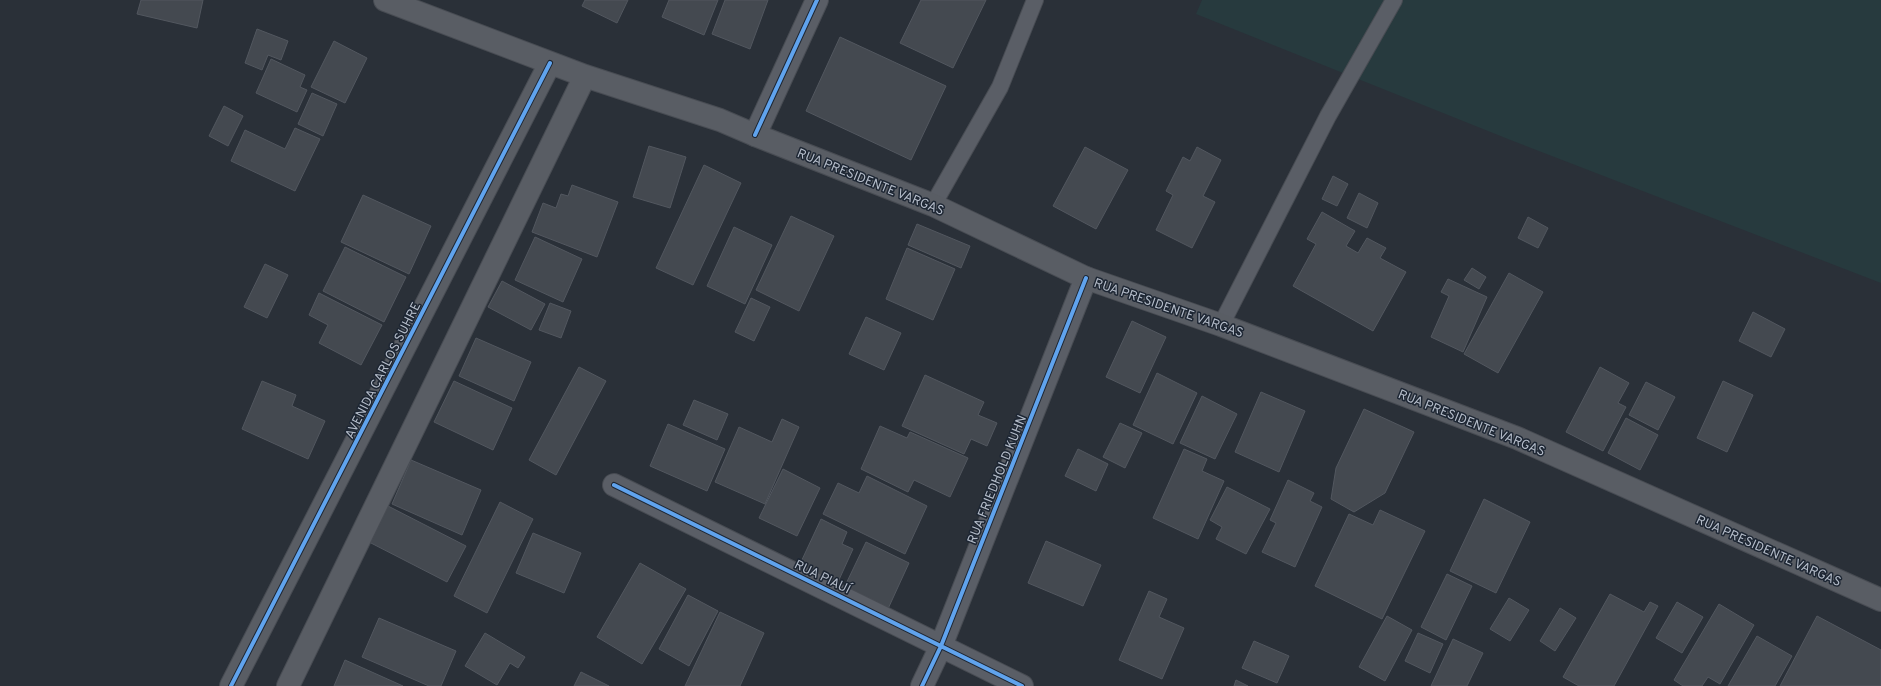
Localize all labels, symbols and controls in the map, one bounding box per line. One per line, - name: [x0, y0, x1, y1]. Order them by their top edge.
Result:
- street label: RUA PRESIDENTE VARGAS: [794, 146, 946, 220]
- street label: RUA PRESIDENTE VARGAS: [1091, 276, 1245, 342]
- street label: AVENIDA CARLOS SUHRE: [342, 300, 425, 442]
- street label: RUA PRESIDENTE VARGAS: [1395, 387, 1547, 461]
- street label: RUA FRIEDHOLD KUHN: [965, 413, 1031, 547]
- street label: RUA PRESIDENTE VARGAS: [1693, 513, 1843, 591]
- street label: RUA PIAUÍ: [791, 555, 855, 599]

